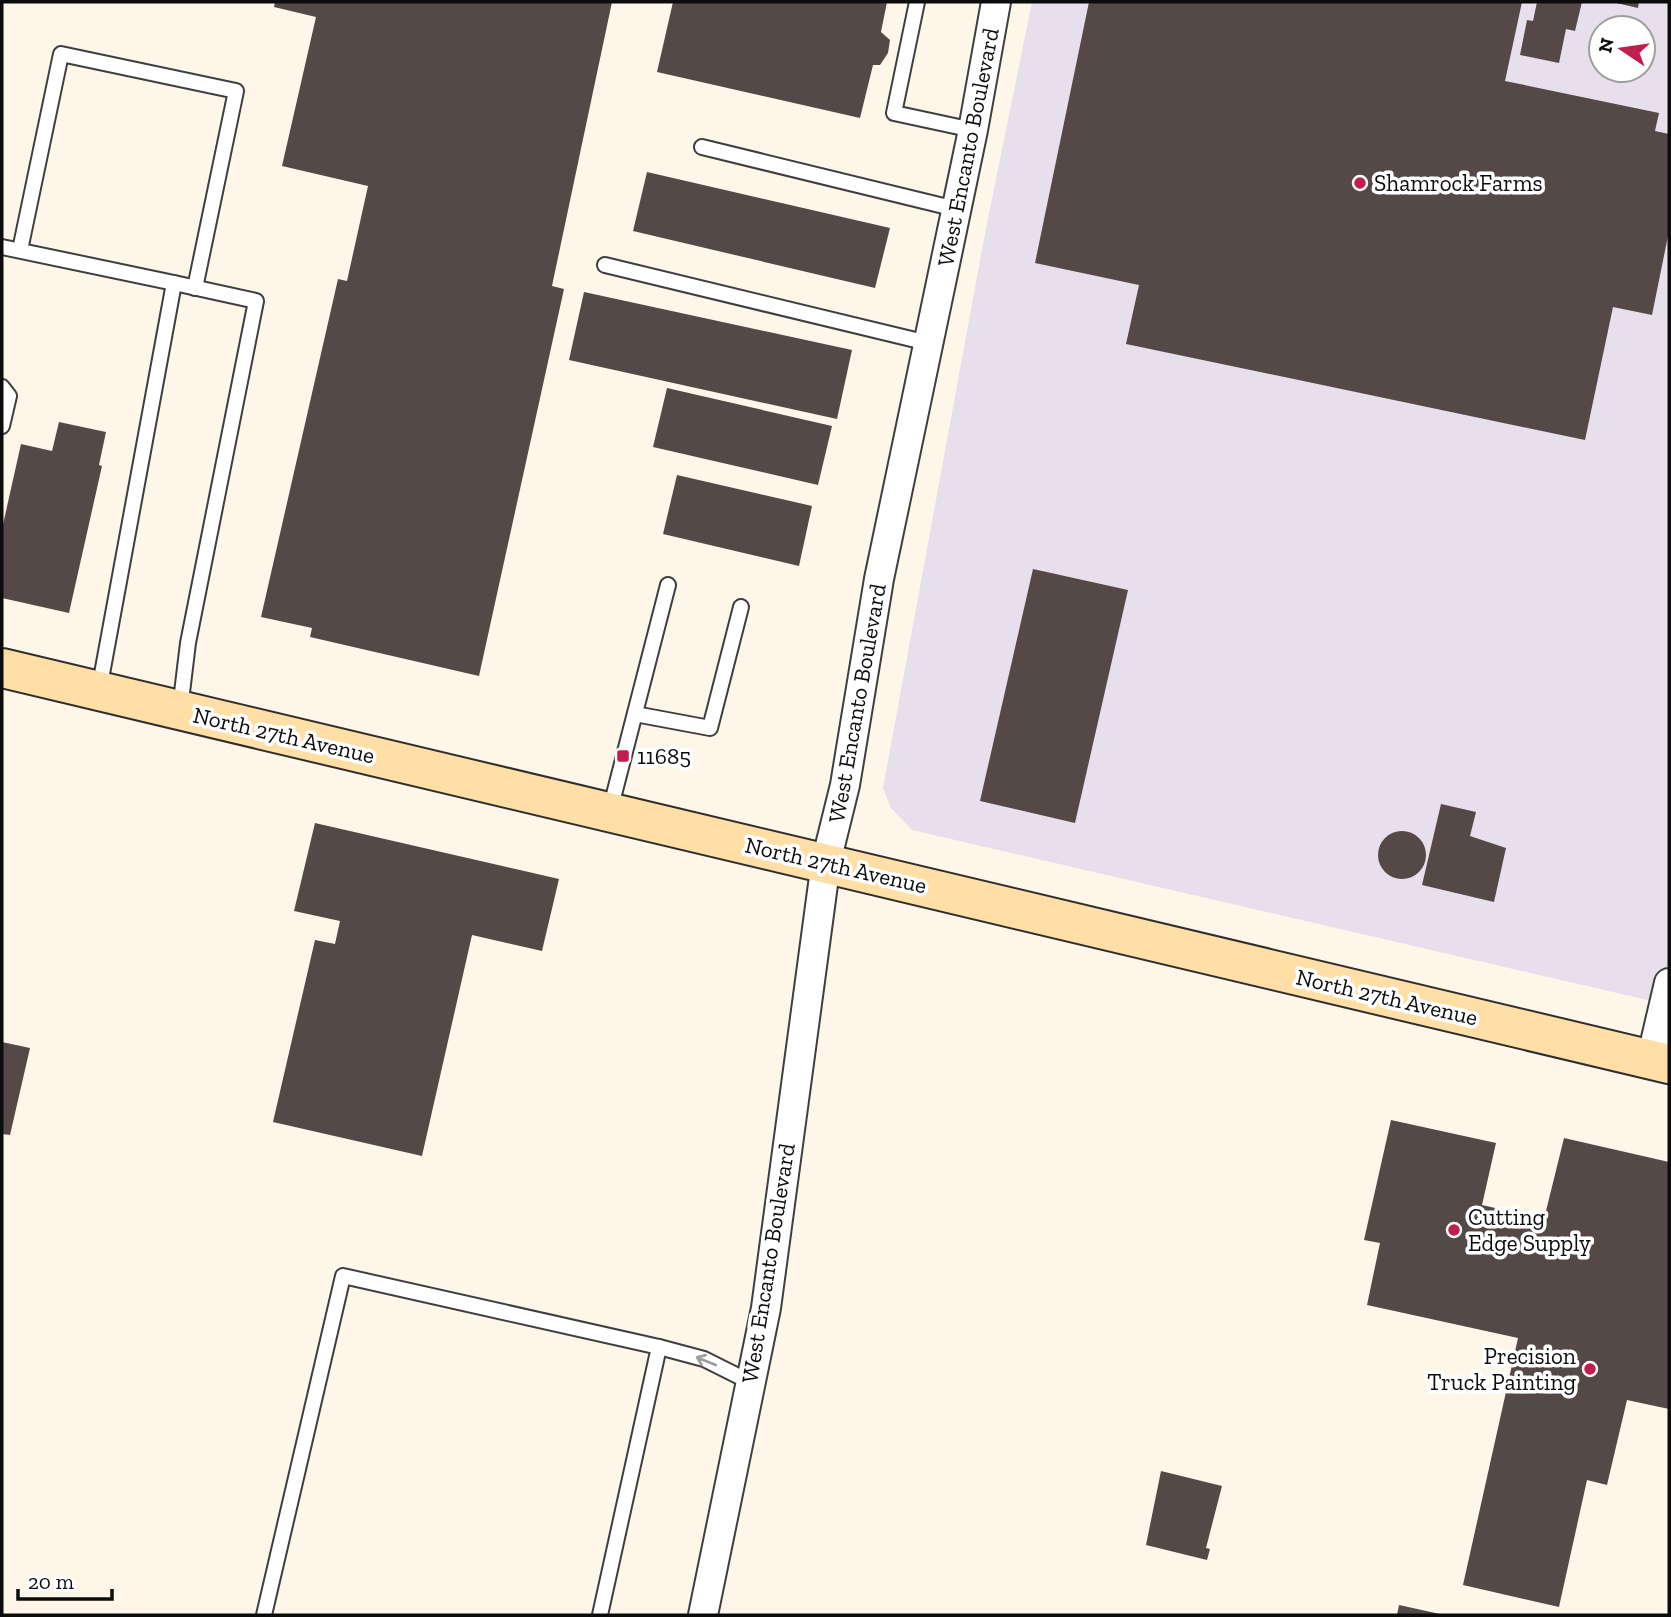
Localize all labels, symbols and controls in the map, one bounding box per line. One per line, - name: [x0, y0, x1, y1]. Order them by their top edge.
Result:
- north arrow: [1587, 14, 1657, 84]
- street label: West Encanto Boulevard: [931, 25, 1005, 269]
- text: N: [1593, 36, 1619, 55]
- place label: Shamrock Farms: [1374, 169, 1543, 197]
- marker: Shamrock Farms: [1352, 175, 1368, 191]
- street label: West Encanto Boulevard: [822, 581, 892, 825]
- street label: North 27th Avenue: [190, 700, 378, 770]
- place label: 11685: [637, 742, 691, 770]
- marker: 11685: [615, 748, 631, 764]
- street label: North 27th Avenue: [742, 830, 930, 900]
- street label: North 27th Avenue: [1293, 962, 1481, 1032]
- street label: West Encanto Boulevard: [735, 1141, 801, 1385]
- place label: Cutting Edge Supply: [1468, 1203, 1591, 1257]
- marker: Cutting Edge Supply: [1446, 1222, 1462, 1238]
- place label: Precision Truck Painting: [1427, 1342, 1576, 1396]
- one-way arrow: [696, 1353, 717, 1366]
- marker: Precision Truck Painting: [1582, 1361, 1598, 1377]
- scale bar: [18, 1558, 112, 1602]
- text: 20 m: [28, 1569, 74, 1594]

